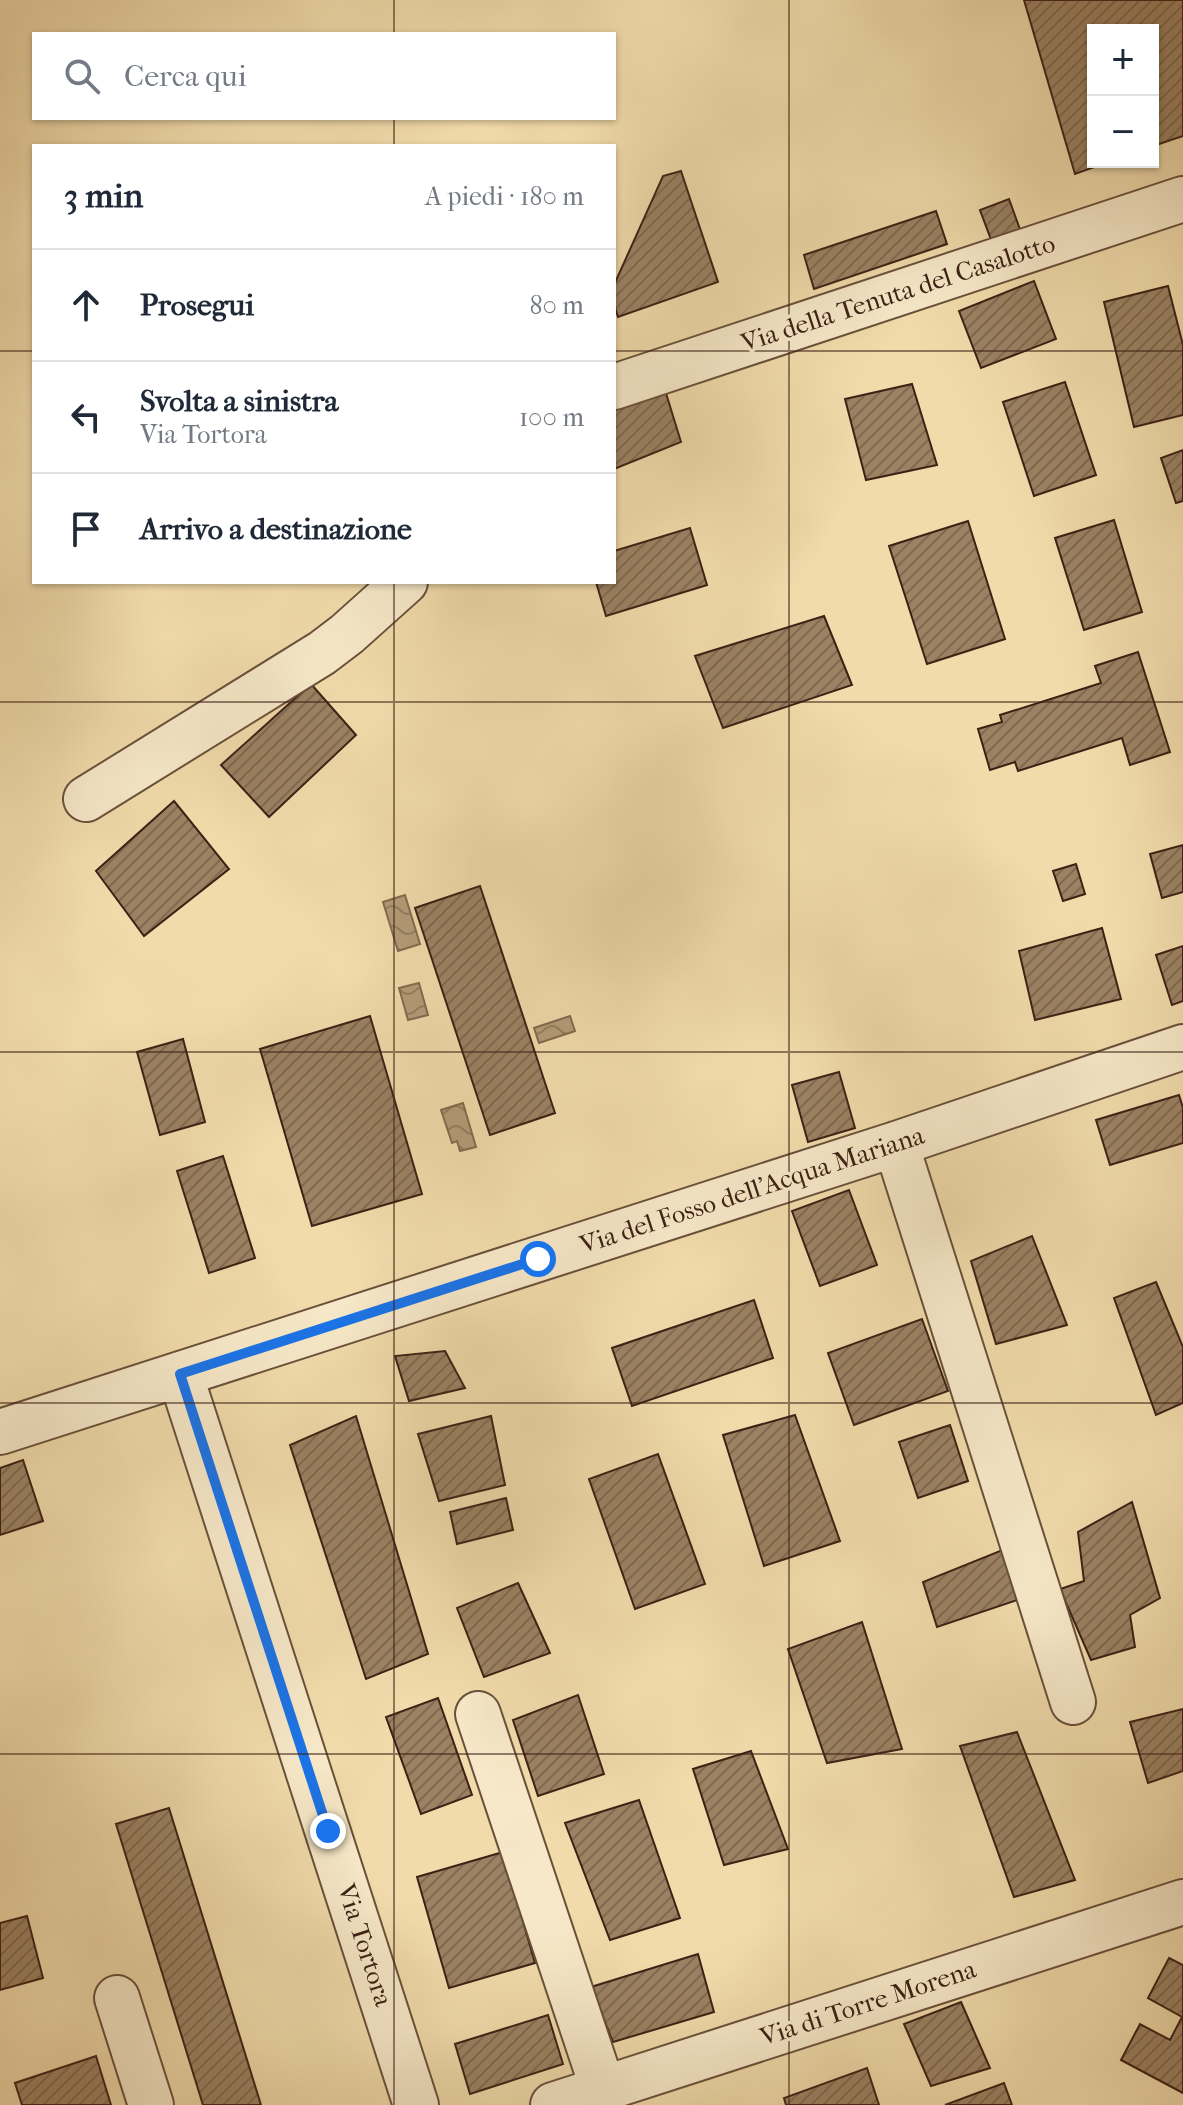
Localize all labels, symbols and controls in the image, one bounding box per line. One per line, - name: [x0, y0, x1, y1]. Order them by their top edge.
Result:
- map controls: [1087, 24, 1159, 168]
- button: +: [1087, 24, 1159, 96]
- search box: [32, 32, 616, 120]
- icon: search: [60, 54, 104, 98]
- text: Cerca qui: [124, 59, 247, 94]
- button: −: [1087, 96, 1159, 168]
- text: 3 min: [64, 176, 143, 216]
- text: A piedi · 180 m: [425, 181, 584, 212]
- street label: Via della Tenuta del Casalotto: [736, 228, 1059, 359]
- icon: ahead: [64, 283, 108, 327]
- text: Prosegui: [140, 288, 254, 323]
- text: 80 m: [529, 290, 584, 321]
- text: Svolta a sinistra: [140, 384, 338, 419]
- icon: left: [64, 395, 108, 439]
- text: 100 m: [519, 402, 584, 433]
- text: Via Tortora: [140, 419, 267, 450]
- icon: arrive: [64, 507, 108, 551]
- text: Arrivo a destinazione: [140, 512, 412, 547]
- street label: Via del Fosso dell'Acqua Mariana: [575, 1119, 929, 1261]
- route start: [520, 1241, 556, 1277]
- route end: [310, 1813, 346, 1849]
- street label: Via Tortora: [330, 1879, 400, 2011]
- street label: Via di Torre Morena: [755, 1953, 981, 2053]

